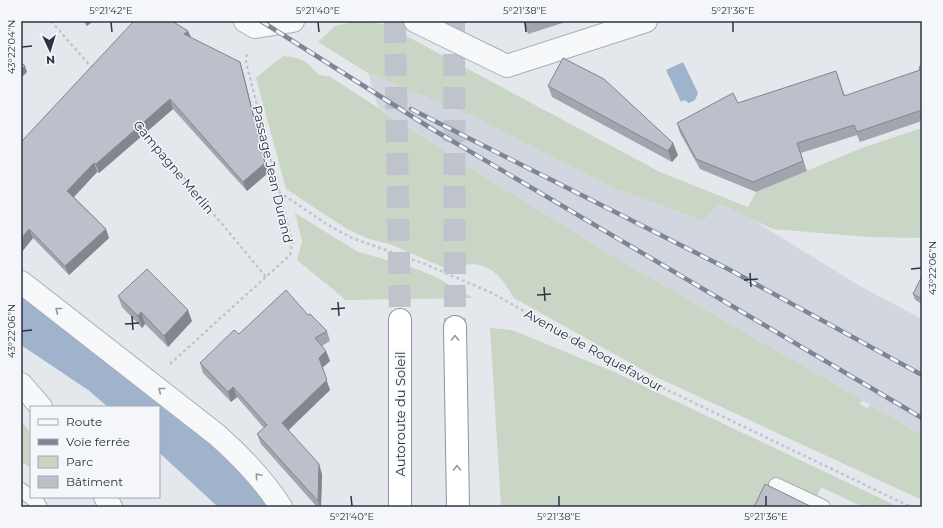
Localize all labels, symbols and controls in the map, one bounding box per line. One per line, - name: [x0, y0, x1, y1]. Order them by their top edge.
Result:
- text: 5°21'42"E: [89, 4, 133, 17]
- text: 5°21'40"E: [296, 4, 341, 17]
- text: 5°21'38"E: [503, 4, 547, 17]
- text: 5°21'36"E: [711, 4, 755, 17]
- text: 43°22'04"N: [5, 20, 18, 74]
- north arrow: [30, 30, 70, 70]
- text: N: [46, 53, 56, 67]
- street label: Passage Jean Durand: [249, 104, 297, 244]
- street label: Campagne Merlin: [130, 117, 218, 217]
- text: 43°22'06"N: [926, 241, 939, 295]
- text: 43°22'06"N: [5, 304, 18, 358]
- street label: Avenue de Roquefavour: [522, 305, 666, 395]
- one-way arrow: [56, 307, 63, 314]
- one-way arrow: [451, 335, 459, 341]
- street label: Autoroute du Soleil: [392, 352, 408, 476]
- one-way arrow: [158, 388, 165, 395]
- legend: [30, 406, 160, 498]
- text: Route: [66, 414, 102, 429]
- text: Voie ferrée: [66, 434, 130, 449]
- text: Parc: [66, 454, 93, 469]
- one-way arrow: [453, 465, 462, 471]
- one-way arrow: [255, 473, 262, 480]
- text: Bâtiment: [66, 474, 123, 489]
- text: 5°21'40"E: [330, 510, 375, 523]
- text: 5°21'38"E: [537, 510, 581, 523]
- text: 5°21'36"E: [744, 510, 788, 523]

